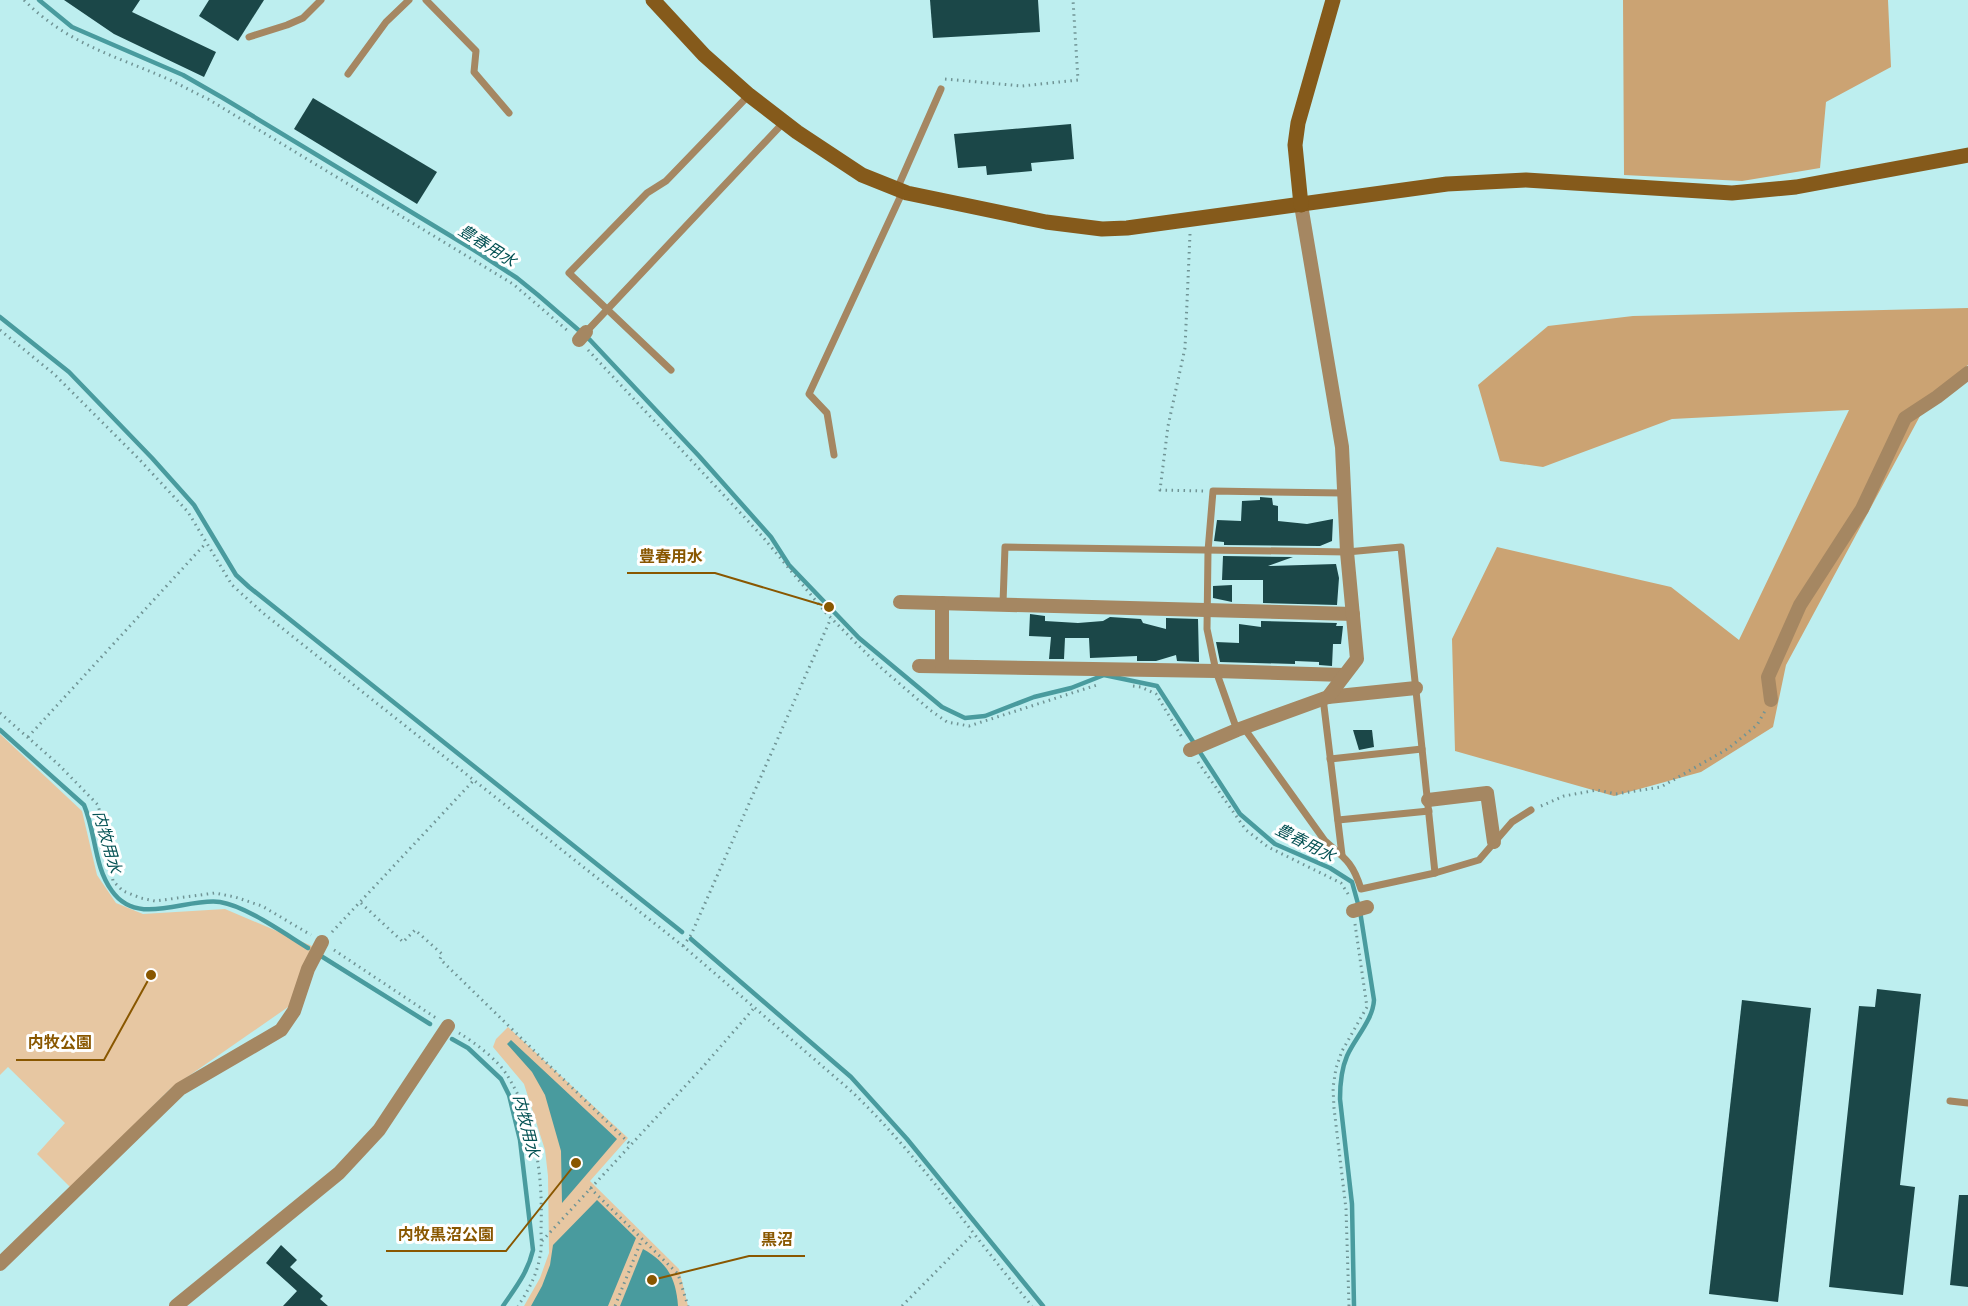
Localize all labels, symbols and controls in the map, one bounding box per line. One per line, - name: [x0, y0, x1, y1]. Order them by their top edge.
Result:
- water label: 豊春用水: [455, 221, 521, 272]
- callout: 豊春用水: [627, 539, 715, 573]
- text: 豊春用水: [639, 547, 703, 567]
- water label: 内牧用水: [89, 808, 126, 877]
- water label: 豊春用水: [1272, 820, 1340, 867]
- callout: 内牧公園: [16, 1026, 104, 1060]
- text: 内牧公園: [28, 1033, 92, 1053]
- water label: 内牧用水: [509, 1093, 544, 1161]
- callout: 内牧黒沼公園: [386, 1217, 506, 1251]
- callout: 黒沼: [749, 1222, 805, 1256]
- text: 内牧黒沼公園: [398, 1225, 494, 1245]
- text: 黒沼: [761, 1230, 793, 1250]

